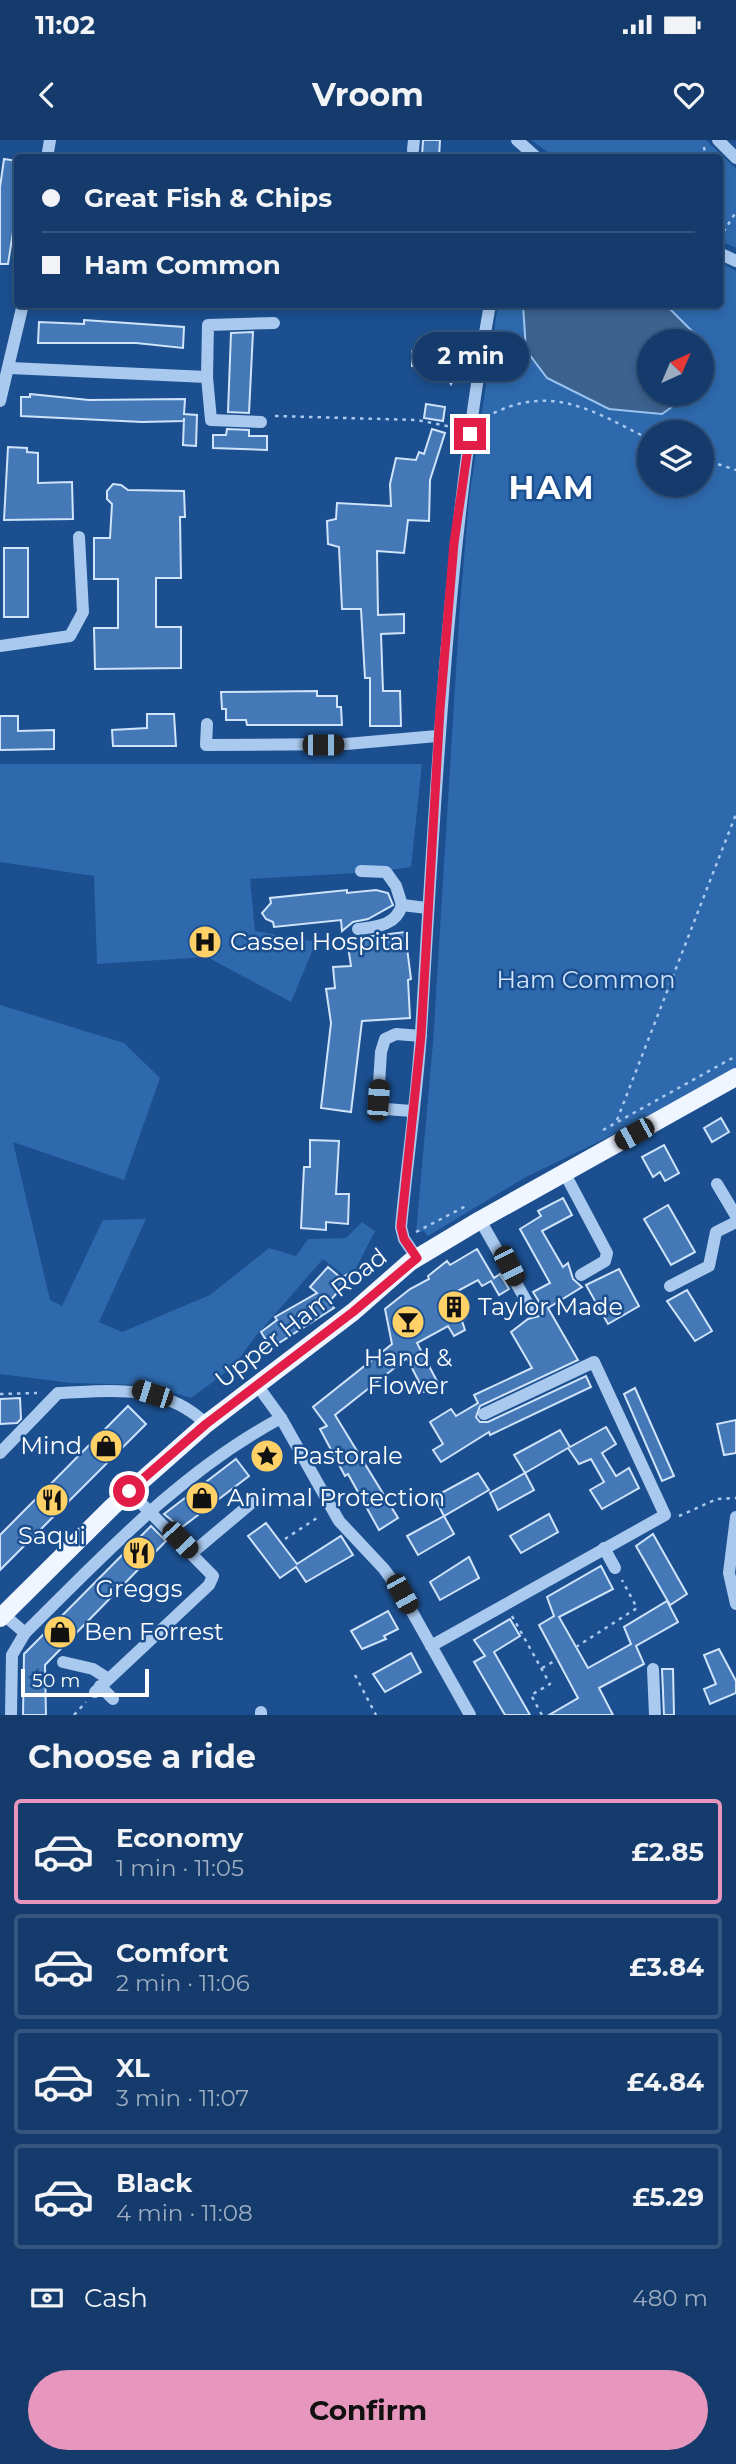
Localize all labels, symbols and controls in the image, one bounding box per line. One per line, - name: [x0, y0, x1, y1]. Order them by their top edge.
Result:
- text: 11:02: [35, 9, 95, 41]
- text: Vroom: [312, 75, 424, 114]
- icon: back: [28, 76, 66, 114]
- icon: heart: [670, 76, 708, 114]
- text: Great Fish & Chips: [84, 182, 332, 214]
- text: Ham Common: [84, 249, 281, 281]
- north arrow: [637, 329, 714, 406]
- map controls: [637, 329, 714, 497]
- callout: 2 min: [412, 332, 528, 382]
- text: 2 min: [437, 342, 505, 370]
- route end: [454, 418, 486, 450]
- button: layers: [637, 420, 714, 497]
- district label: HAM: [509, 468, 595, 507]
- car: [303, 735, 345, 756]
- hospital icon: Cassel Hospital: [186, 923, 224, 961]
- place label: Cassel Hospital: [230, 927, 410, 956]
- park label: Ham Common: [496, 965, 676, 994]
- car: [367, 1078, 390, 1122]
- car: [611, 1115, 658, 1153]
- street label: Upper Ham Road: [209, 1241, 392, 1394]
- car: [491, 1243, 528, 1289]
- building icon: Taylor Made: [435, 1288, 473, 1326]
- place label: Taylor Made: [478, 1292, 623, 1321]
- bar icon: Hand & Flower: [389, 1303, 427, 1341]
- place label: Hand & Flower: [364, 1343, 452, 1400]
- car: [129, 1378, 176, 1410]
- shop icon: Mind: [87, 1427, 125, 1465]
- place label: Mind: [20, 1431, 82, 1460]
- place icon: Pastorale: [248, 1437, 286, 1475]
- place label: Pastorale: [292, 1441, 403, 1470]
- route start: [113, 1475, 145, 1507]
- shop icon: Animal Protection: [183, 1479, 221, 1517]
- restaurant icon: Saqui: [33, 1481, 71, 1519]
- place label: Animal Protection: [227, 1483, 445, 1512]
- car: [158, 1517, 203, 1563]
- place label: Saqui: [18, 1521, 86, 1550]
- restaurant icon: Greggs: [120, 1534, 158, 1572]
- car: [383, 1571, 422, 1617]
- place label: Greggs: [96, 1574, 182, 1603]
- shop icon: Ben Forrest: [41, 1613, 79, 1651]
- place label: Ben Forrest: [84, 1617, 224, 1646]
- scale bar: [21, 1666, 149, 1698]
- text: 50 m: [32, 1669, 80, 1692]
- text: Choose a ride: [28, 1737, 256, 1776]
- icon: car: [32, 1820, 95, 1883]
- text: Economy: [116, 1822, 243, 1854]
- text: £2.85: [632, 1836, 704, 1868]
- text: 1 min · 11:05: [116, 1854, 244, 1882]
- icon: car: [32, 1935, 95, 1998]
- text: Comfort: [116, 1937, 228, 1969]
- text: £3.84: [629, 1951, 704, 1983]
- text: 2 min · 11:06: [116, 1969, 250, 1997]
- icon: car: [32, 2050, 95, 2113]
- text: XL: [116, 2052, 150, 2084]
- text: £4.84: [627, 2066, 704, 2098]
- text: 3 min · 11:07: [116, 2084, 249, 2112]
- icon: car: [32, 2165, 95, 2228]
- text: Black: [116, 2167, 192, 2199]
- text: £5.29: [633, 2181, 704, 2213]
- text: 4 min · 11:08: [116, 2199, 253, 2227]
- icon: cash: [28, 2279, 66, 2317]
- text: Cash: [84, 2282, 148, 2314]
- text: 480 m: [632, 2284, 708, 2312]
- button: Confirm: [28, 2370, 708, 2450]

